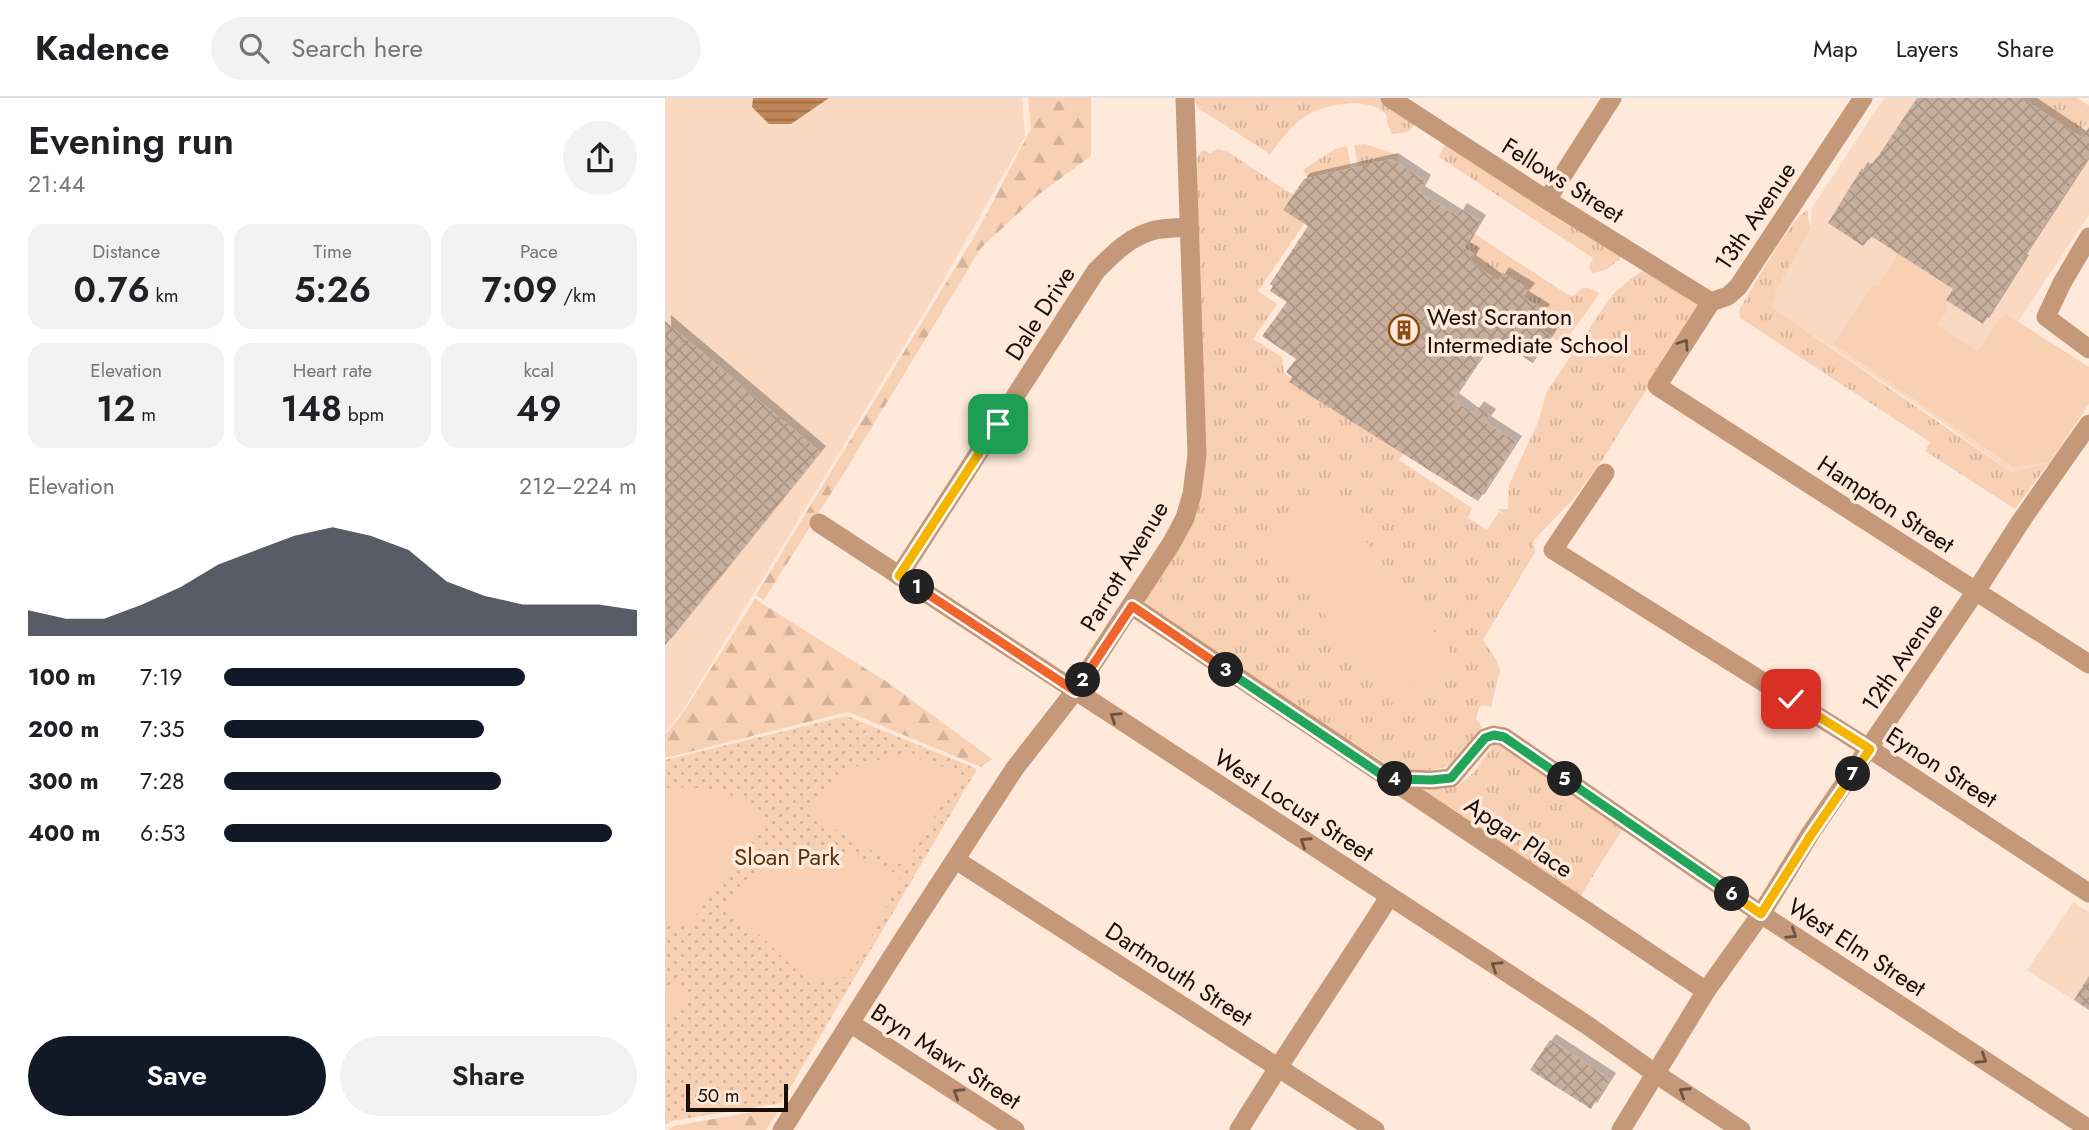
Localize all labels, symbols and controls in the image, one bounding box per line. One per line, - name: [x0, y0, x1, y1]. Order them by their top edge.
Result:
- search box: [211, 17, 701, 80]
- text: Kadence: [35, 25, 169, 72]
- icon: search: [235, 29, 273, 67]
- text: Search here: [291, 29, 423, 67]
- text: Map: [1813, 31, 1858, 66]
- text: Layers: [1896, 31, 1958, 66]
- text: Share: [1996, 31, 2054, 66]
- text: Evening run: [28, 113, 234, 168]
- button: share: [563, 121, 637, 195]
- street label: Fellows Street: [1495, 129, 1631, 231]
- street label: 13th Avenue: [1706, 155, 1804, 277]
- text: 21:44: [28, 167, 85, 201]
- text: Distance: [92, 238, 160, 265]
- text: Time: [313, 238, 352, 265]
- text: Pace: [520, 238, 558, 265]
- street label: Dale Drive: [996, 259, 1084, 367]
- text: 0.76: [74, 265, 150, 315]
- text: 5:26: [294, 265, 371, 315]
- text: 7:09: [481, 265, 558, 315]
- text: km: [150, 282, 179, 309]
- text: /km: [558, 282, 596, 309]
- place label: West Scranton Intermediate School: [1427, 299, 1629, 362]
- building icon: West Scranton Intermediate School: [1387, 313, 1421, 347]
- one-way arrow: [1676, 339, 1689, 352]
- text: Elevation: [90, 357, 162, 384]
- text: Heart rate: [293, 357, 372, 384]
- text: kcal: [523, 357, 554, 384]
- text: 12: [96, 384, 136, 434]
- text: 148: [281, 384, 342, 434]
- text: 49: [516, 384, 562, 434]
- pin: [968, 394, 1028, 454]
- text: m: [136, 401, 156, 428]
- text: bpm: [342, 401, 384, 428]
- icon: arrive: [979, 405, 1017, 443]
- street label: Hampton Street: [1811, 447, 1962, 562]
- text: Elevation: [28, 469, 115, 503]
- text: 212–224 m: [519, 469, 637, 503]
- street label: Parrott Avenue: [1071, 494, 1177, 638]
- pin: 1: [899, 570, 935, 604]
- text: 1: [912, 573, 921, 600]
- street label: 12th Avenue: [1853, 595, 1951, 719]
- pin: 3: [1209, 652, 1243, 688]
- text: 3: [1220, 656, 1231, 683]
- text: 100 m: [28, 660, 96, 694]
- text: 7:19: [140, 660, 183, 694]
- pin: 2: [1065, 662, 1101, 698]
- text: 2: [1076, 666, 1089, 693]
- pin: [1761, 669, 1821, 729]
- icon: check: [1772, 680, 1810, 718]
- text: 200 m: [28, 712, 99, 746]
- text: 7:35: [140, 712, 185, 746]
- one-way arrow: [1109, 712, 1122, 725]
- street label: Eynon Street: [1879, 718, 2005, 816]
- street label: West Locust Street: [1207, 740, 1381, 870]
- pin: 7: [1835, 756, 1871, 792]
- text: 7: [1847, 760, 1858, 787]
- pin: 4: [1377, 762, 1413, 796]
- pin: 5: [1548, 762, 1583, 796]
- text: 300 m: [28, 764, 99, 798]
- text: 7:28: [140, 764, 185, 798]
- text: 4: [1388, 765, 1401, 792]
- text: 5: [1558, 765, 1571, 792]
- street label: Apgar Place: [1458, 788, 1580, 886]
- text: 400 m: [28, 816, 100, 850]
- text: 6:53: [140, 816, 186, 850]
- one-way arrow: [1300, 837, 1313, 850]
- park label: Sloan Park: [734, 839, 840, 874]
- pin: 6: [1715, 876, 1749, 912]
- text: 6: [1725, 880, 1738, 907]
- street label: West Elm Street: [1781, 889, 1933, 1005]
- street label: Dartmouth Street: [1099, 913, 1260, 1035]
- one-way arrow: [1784, 926, 1797, 938]
- one-way arrow: [1490, 961, 1503, 974]
- street label: Bryn Mawr Street: [864, 994, 1028, 1118]
- button: Save: [28, 1036, 326, 1116]
- button: Share: [340, 1036, 637, 1116]
- one-way arrow: [1974, 1051, 1987, 1063]
- scale bar: [686, 1081, 787, 1113]
- text: 50 m: [697, 1082, 740, 1109]
- one-way arrow: [952, 1088, 965, 1101]
- one-way arrow: [1679, 1088, 1692, 1101]

